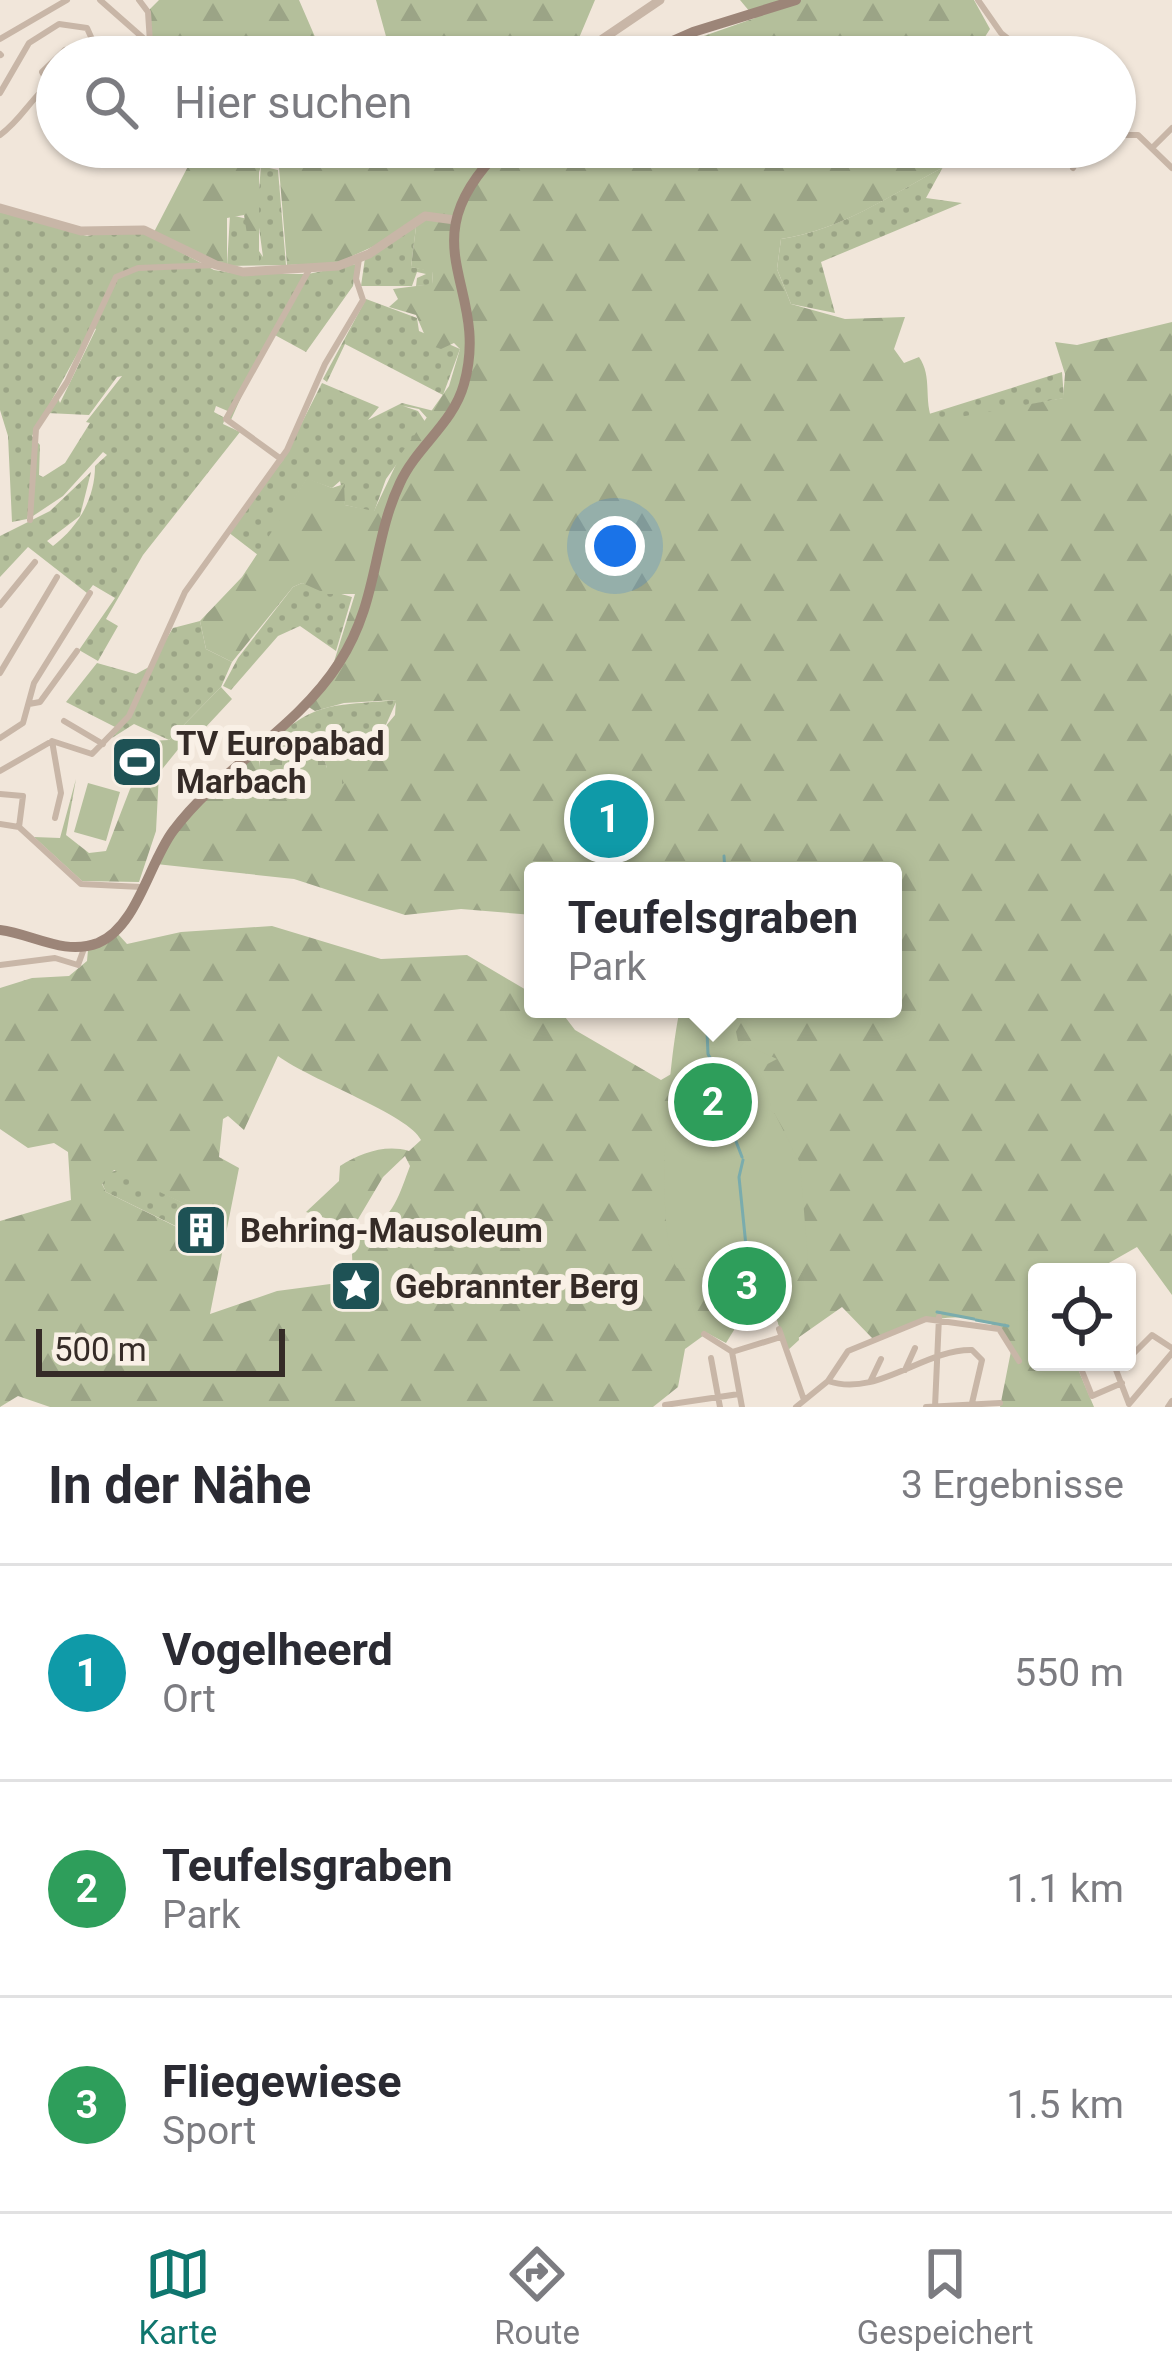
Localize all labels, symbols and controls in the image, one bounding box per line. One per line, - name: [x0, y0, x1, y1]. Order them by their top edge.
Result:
- search box: [36, 36, 1136, 168]
- icon: search: [78, 69, 144, 135]
- text: Hier suchen: [174, 76, 412, 129]
- your location: [585, 516, 645, 576]
- place label: TV Europabad Marbach: [176, 724, 384, 801]
- sports icon: TV Europabad Marbach: [109, 734, 165, 790]
- pin: 1: [570, 774, 648, 864]
- popup: [524, 862, 902, 1018]
- text: Teufelsgraben: [568, 891, 858, 944]
- text: Park: [568, 944, 646, 990]
- pin: 2: [674, 1057, 752, 1147]
- building icon: Behring-Mausoleum: [173, 1202, 229, 1258]
- place label: Behring-Mausoleum: [240, 1211, 543, 1250]
- pin: 3: [708, 1241, 786, 1331]
- place icon: Gebrannter Berg: [328, 1258, 384, 1314]
- map controls: [1028, 1263, 1136, 1371]
- button: locate: [1028, 1263, 1136, 1371]
- place label: Gebrannter Berg: [395, 1267, 639, 1306]
- scale bar: [36, 1323, 285, 1376]
- text: 500 m: [54, 1330, 147, 1369]
- text: In der Nähe: [48, 1456, 311, 1515]
- text: 3 Ergebnisse: [901, 1462, 1124, 1508]
- text: Vogelheerd: [162, 1623, 393, 1676]
- text: 1: [76, 1650, 98, 1696]
- text: 550 m: [1014, 1650, 1124, 1696]
- text: Ort: [162, 1676, 216, 1722]
- text: Teufelsgraben: [162, 1839, 453, 1892]
- text: 2: [76, 1866, 98, 1912]
- text: 1.1 km: [1006, 1866, 1124, 1912]
- text: Park: [162, 1892, 241, 1938]
- text: Fliegewiese: [162, 2055, 402, 2108]
- text: 3: [76, 2082, 98, 2128]
- text: 1.5 km: [1006, 2082, 1124, 2128]
- text: Sport: [162, 2108, 256, 2154]
- tab: Karte: [138, 2241, 217, 2352]
- tab: Route: [494, 2241, 580, 2352]
- tab: Gespeichert: [857, 2241, 1034, 2352]

